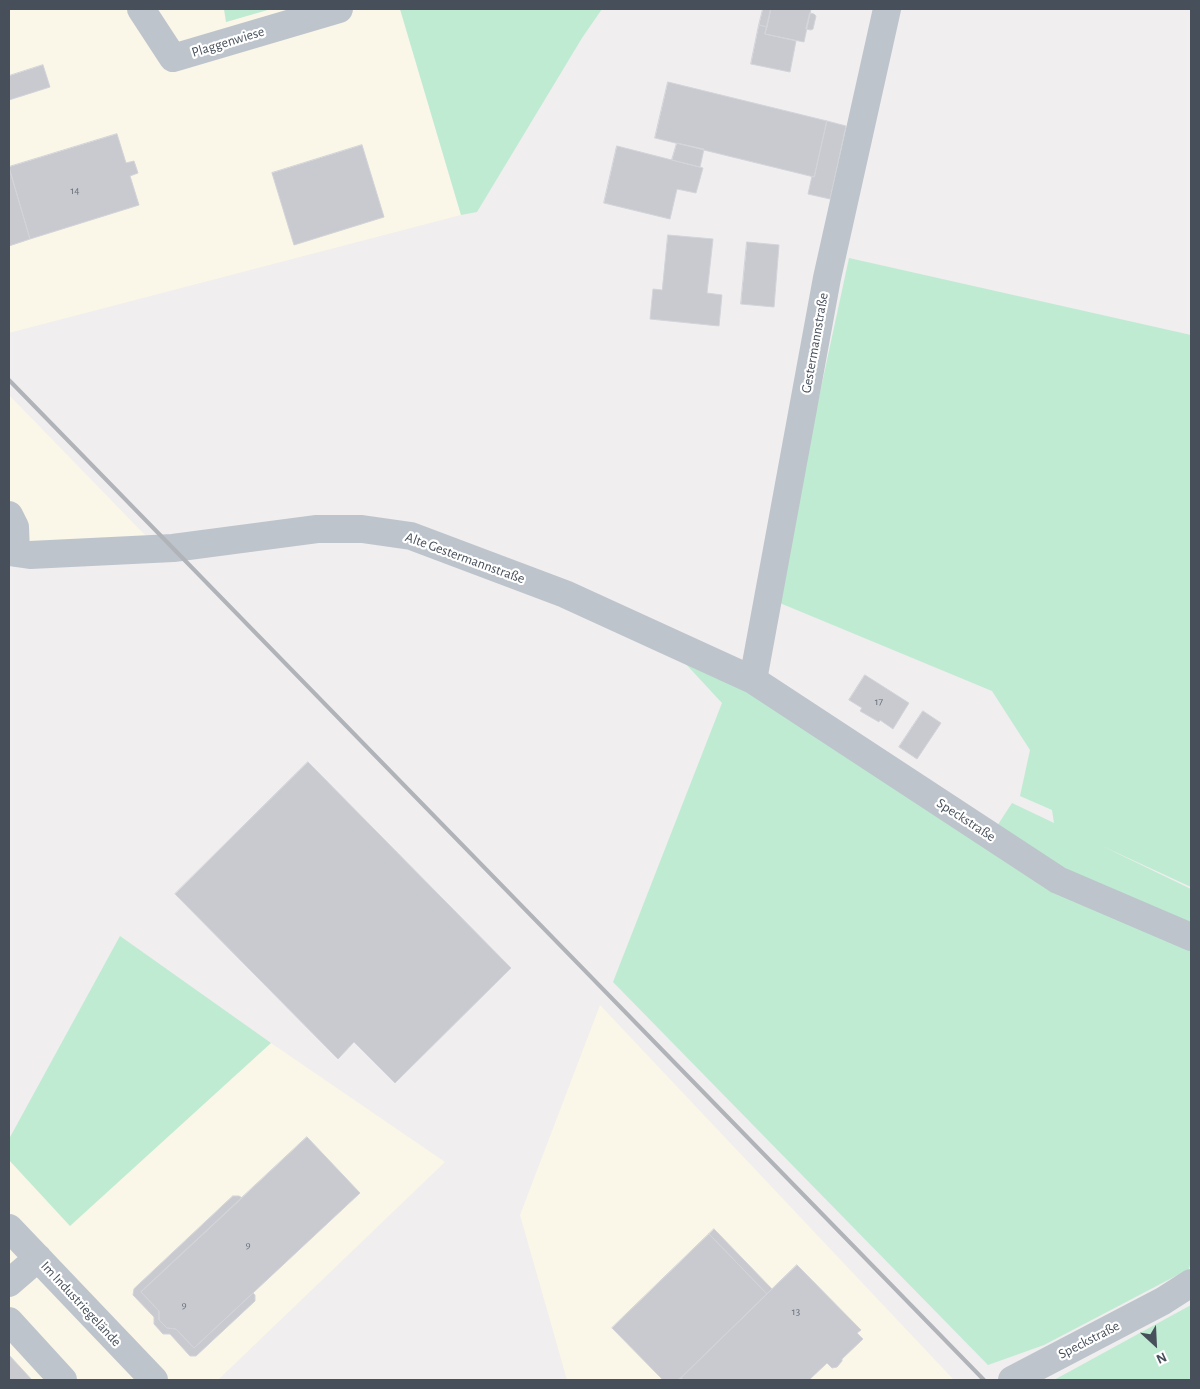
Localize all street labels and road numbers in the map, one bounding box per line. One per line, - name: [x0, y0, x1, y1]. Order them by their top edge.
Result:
- street label: Plaggenwiese: [190, 23, 266, 61]
- street label: Gestermannstraße: [798, 292, 832, 394]
- street label: Alte Gestermannstraße: [403, 529, 527, 587]
- street label: Speckstraße: [933, 795, 999, 845]
- street label: Im Industriegelände: [37, 1258, 125, 1350]
- street label: Speckstraße: [1055, 1317, 1123, 1363]

